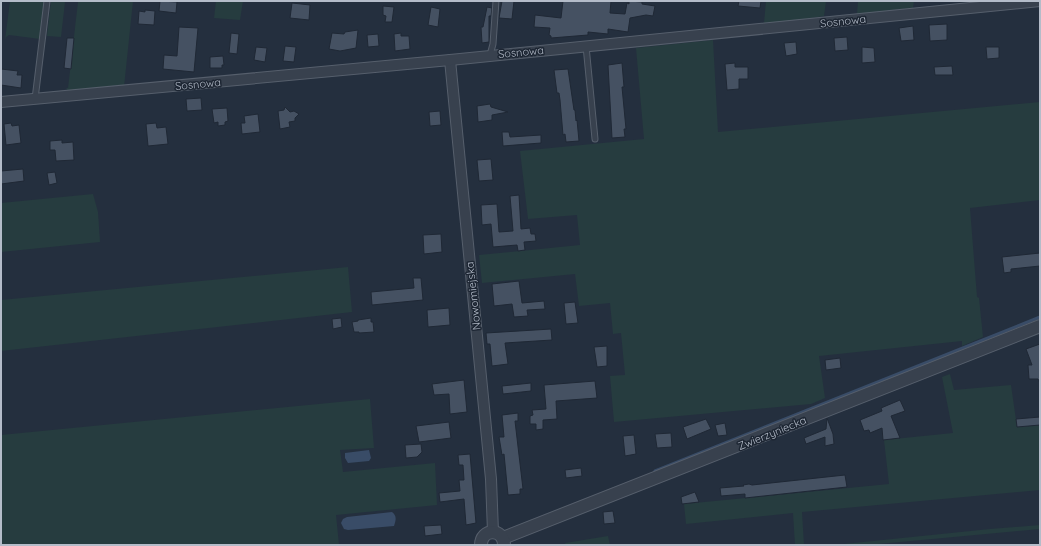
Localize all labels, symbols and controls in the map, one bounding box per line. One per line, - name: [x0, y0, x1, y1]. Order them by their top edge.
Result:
- street label: Sosnowa: [819, 12, 867, 30]
- street label: Sosnowa: [497, 43, 545, 61]
- street label: Sosnowa: [174, 75, 222, 93]
- street label: Nowomiejska: [462, 261, 484, 331]
- street label: Zwierzyniecka: [736, 413, 808, 453]

